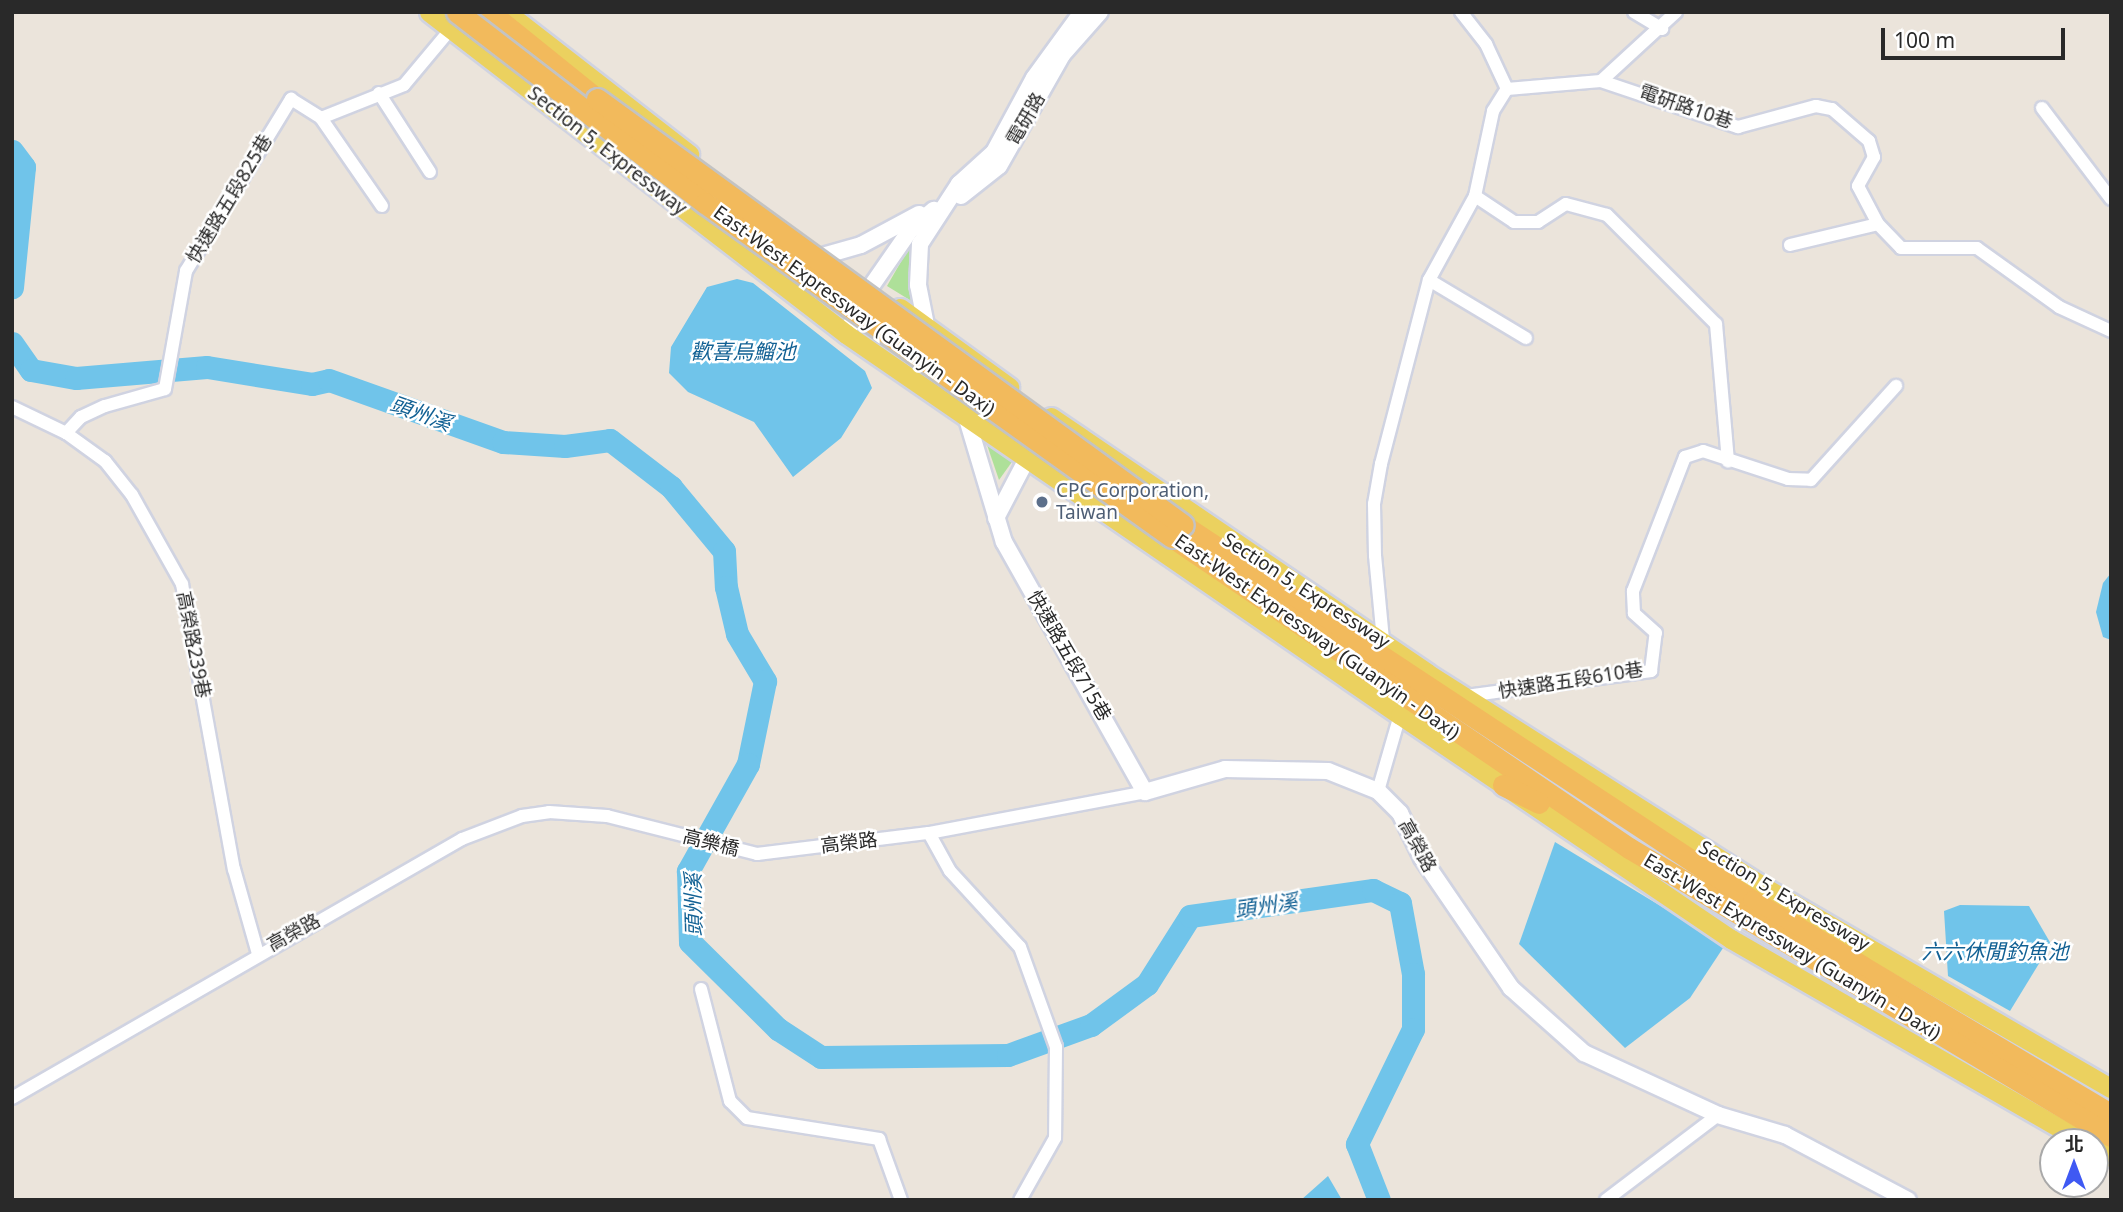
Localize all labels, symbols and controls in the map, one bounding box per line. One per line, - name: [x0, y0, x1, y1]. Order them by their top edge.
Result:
- scale bar: [1885, 14, 2069, 58]
- text: 100 m: [1894, 26, 1955, 54]
- street label: 電研路10巷: [1636, 80, 1736, 134]
- street label: Section 5, Expressway: [523, 82, 691, 220]
- street label: 電研路: [1002, 89, 1050, 149]
- street label: 快速路五段825巷: [182, 130, 278, 268]
- street label: East-West Expressway (Guanyin - Daxi): [709, 201, 999, 421]
- water label: 歡喜烏鰡池: [691, 338, 795, 364]
- water label: 頭州溪: [387, 390, 455, 436]
- place label: CPC Corporation, Taiwan: [1056, 480, 1209, 524]
- marker: CPC Corporation, Taiwan: [1034, 494, 1050, 510]
- street label: Section 5, Expressway: [1218, 528, 1394, 654]
- street label: East-West Expressway (Guanyin - Daxi): [1170, 529, 1464, 745]
- street label: 快速路五段715巷: [1022, 587, 1116, 725]
- street label: 高榮路239巷: [171, 590, 215, 700]
- street label: 快速路五段610巷: [1497, 658, 1645, 704]
- street label: 高榮路: [1393, 816, 1441, 876]
- street label: 高樂橋: [681, 825, 741, 861]
- street label: 高榮路: [819, 828, 879, 858]
- street label: Section 5, Expressway: [1695, 836, 1873, 956]
- street label: East-West Expressway (Guanyin - Daxi): [1639, 849, 1945, 1045]
- water label: 頭州溪: [680, 873, 706, 937]
- water label: 頭州溪: [1233, 888, 1299, 922]
- street label: 高榮路: [264, 909, 324, 957]
- water label: 六六休閒釣魚池: [1922, 938, 2068, 964]
- north arrow: [2039, 1128, 2109, 1198]
- text: 北: [2064, 1131, 2084, 1157]

